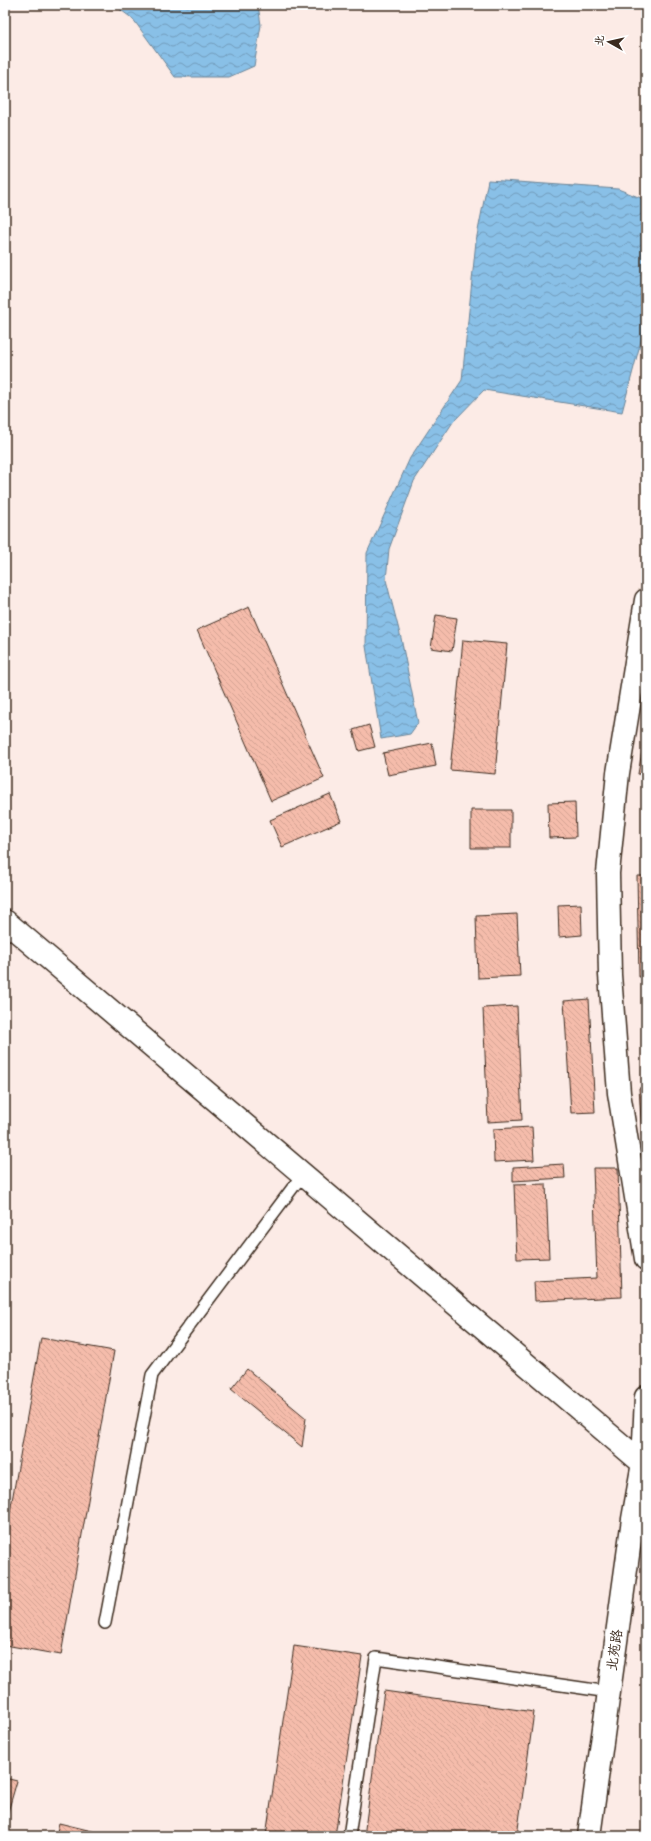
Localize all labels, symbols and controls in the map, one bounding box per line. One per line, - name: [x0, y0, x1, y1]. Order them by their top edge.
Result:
- north arrow: [589, 22, 629, 62]
- text: 北: [589, 34, 610, 47]
- street label: 北苑路: [599, 1628, 630, 1673]

